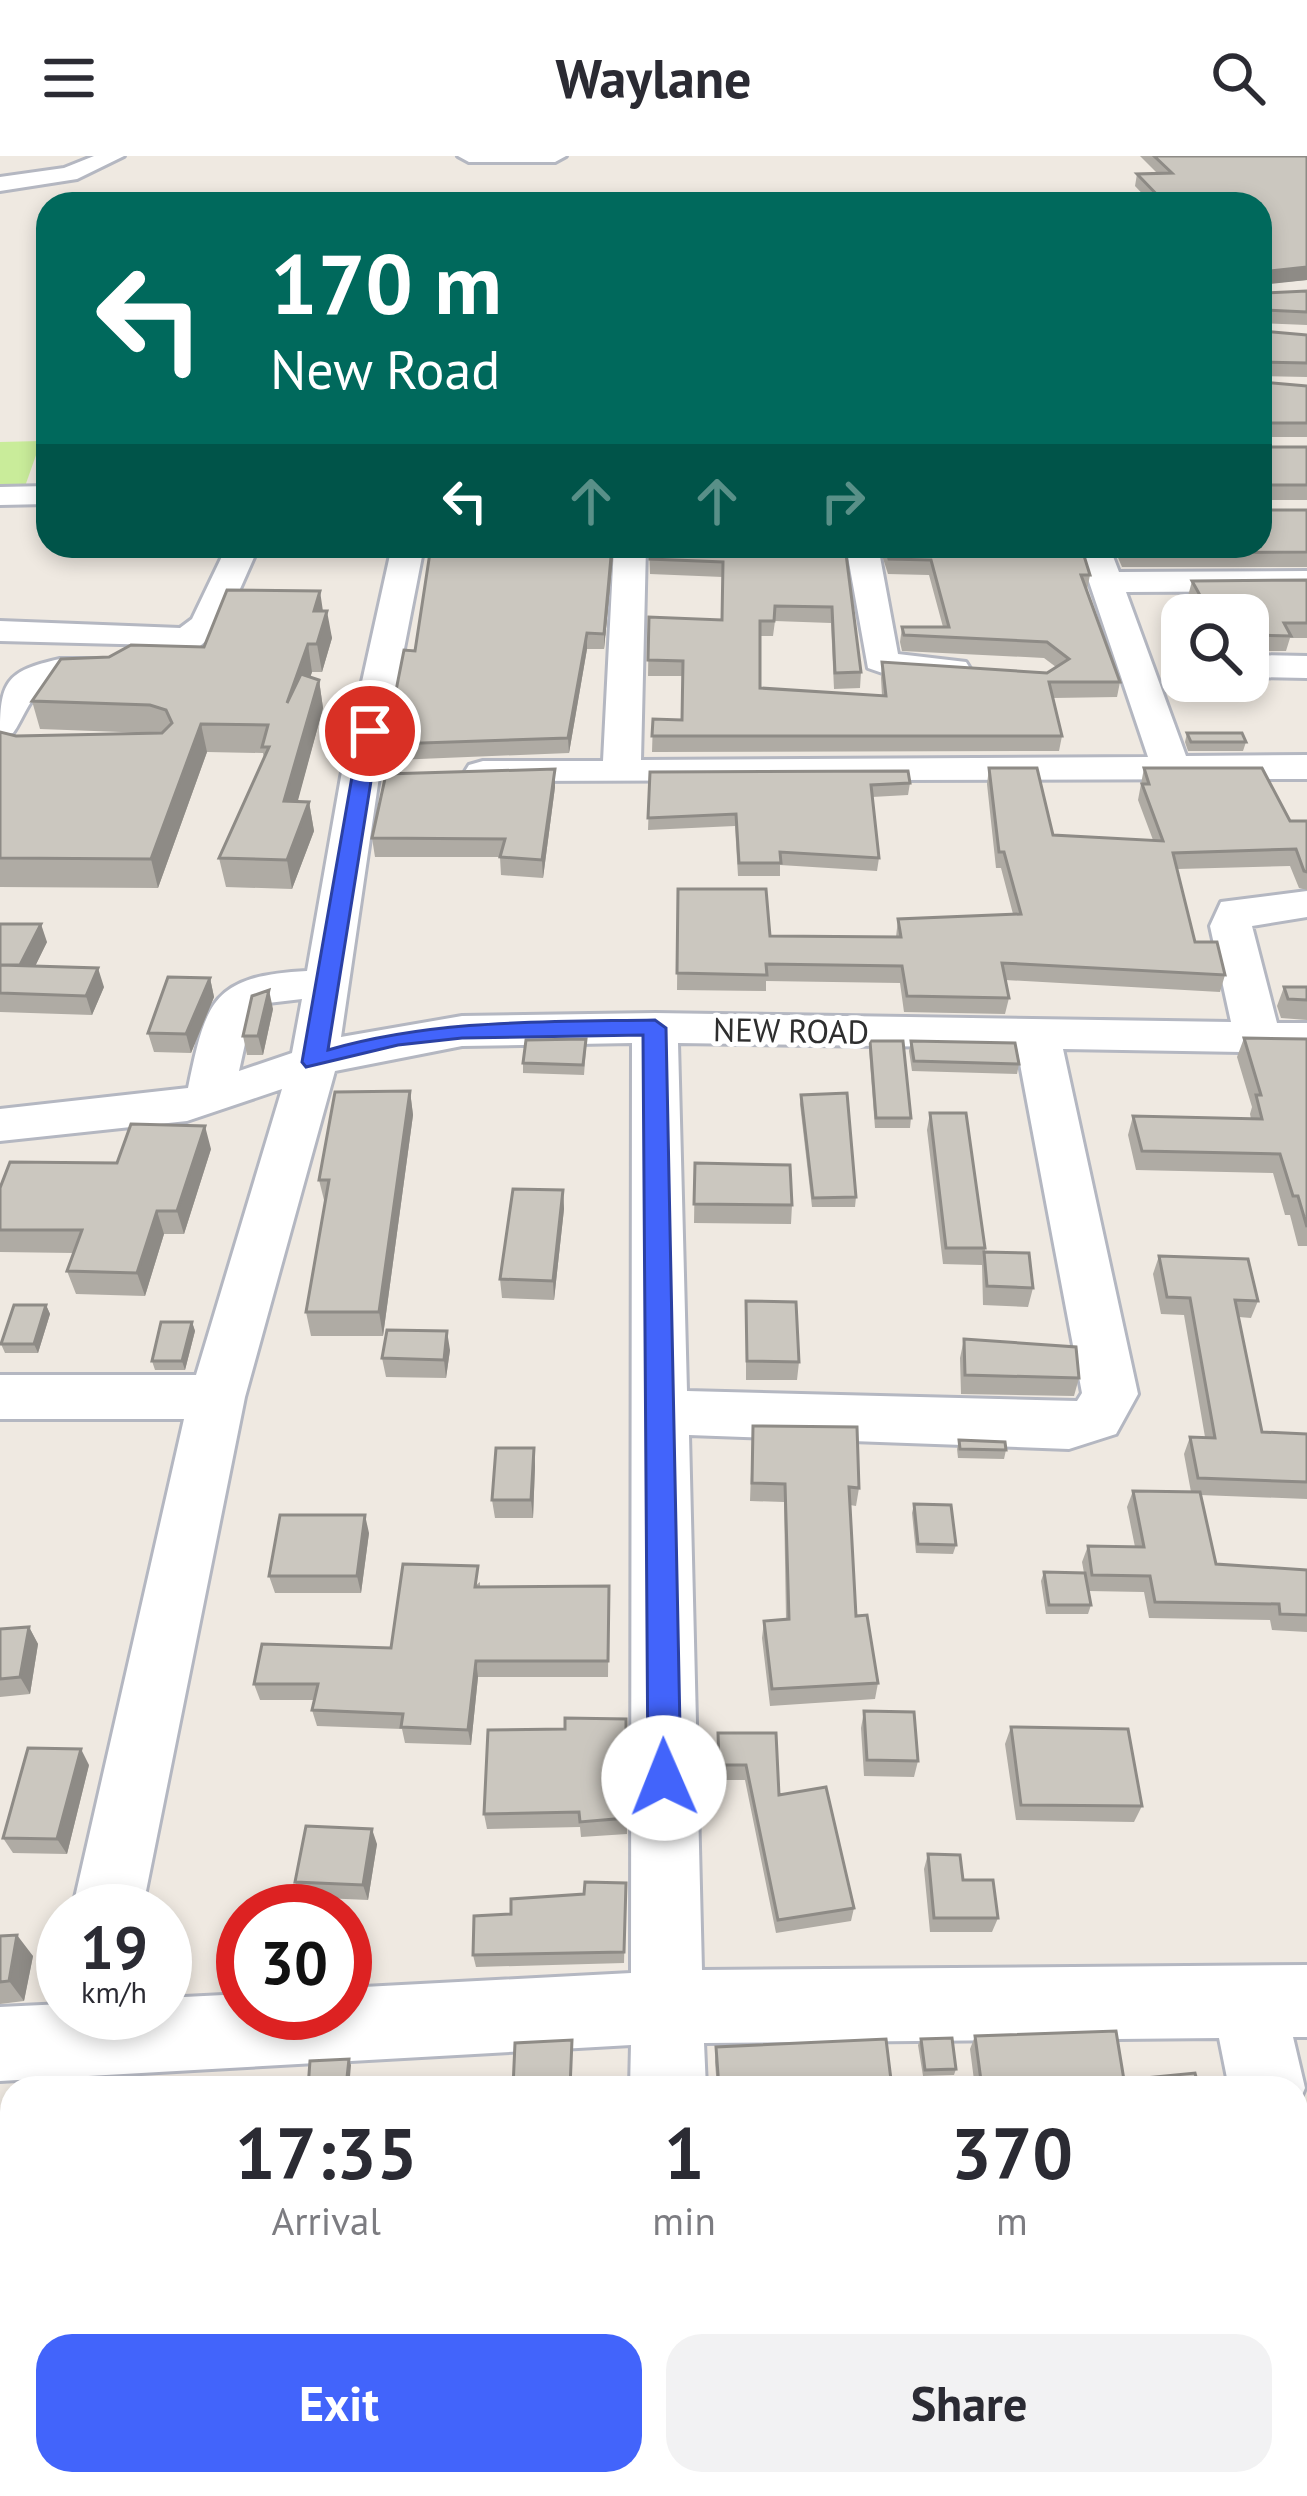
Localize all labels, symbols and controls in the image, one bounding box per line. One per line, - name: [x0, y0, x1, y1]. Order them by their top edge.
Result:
- text: Waylane: [555, 43, 752, 113]
- icon: menu: [36, 45, 102, 111]
- icon: search: [1205, 45, 1271, 111]
- text: 170 m: [270, 228, 502, 337]
- icon: left: [72, 240, 228, 396]
- text: New Road: [270, 334, 500, 404]
- icon: left: [432, 468, 498, 534]
- icon: ahead: [558, 468, 624, 534]
- icon: ahead: [684, 468, 750, 534]
- icon: right: [810, 468, 876, 534]
- map controls: [1161, 594, 1269, 702]
- button: search: [1161, 594, 1269, 702]
- pin: [319, 680, 421, 782]
- icon: arrive: [337, 698, 403, 764]
- street label: NEW ROAD: [713, 1007, 869, 1053]
- position arrow: [601, 1715, 727, 1841]
- speed limit sign: 30: [216, 1884, 372, 2040]
- text: 19: [80, 1908, 148, 1986]
- text: km/h: [81, 1972, 147, 2011]
- text: 17:35: [235, 2106, 418, 2199]
- text: 1: [664, 2106, 705, 2199]
- text: 370: [951, 2106, 1073, 2199]
- text: Arrival: [272, 2195, 381, 2246]
- text: min: [652, 2195, 716, 2246]
- text: m: [996, 2195, 1028, 2246]
- button: Exit: [36, 2334, 642, 2472]
- button: Share: [666, 2334, 1272, 2472]

